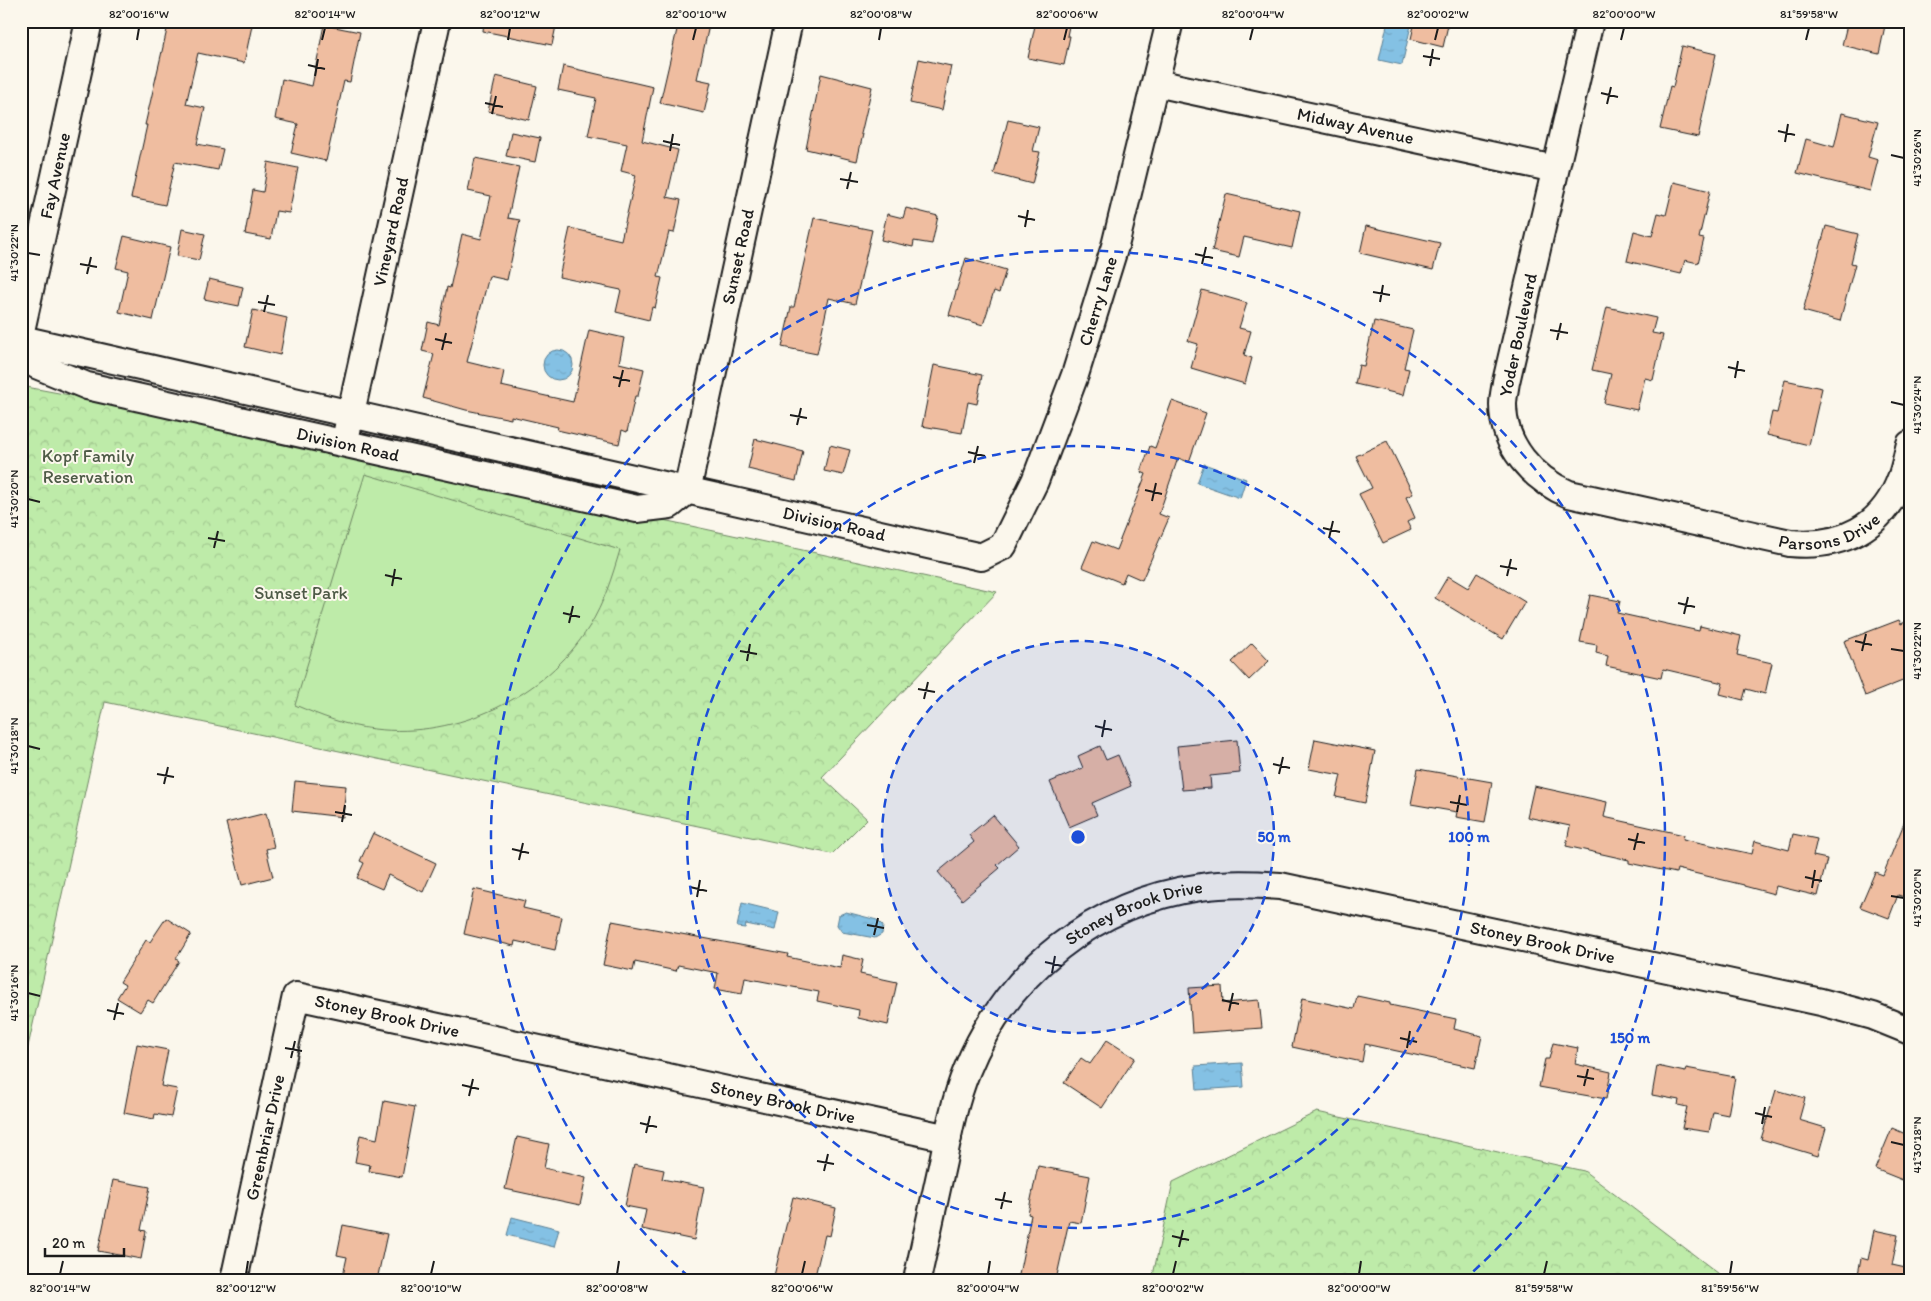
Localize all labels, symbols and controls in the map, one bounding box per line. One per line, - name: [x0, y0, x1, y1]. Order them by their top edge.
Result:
- text: 82°00'16"W: [109, 7, 169, 21]
- text: 82°00'14"W: [295, 7, 355, 21]
- text: 82°00'12"W: [480, 7, 540, 21]
- text: 82°00'10"W: [665, 7, 727, 21]
- text: 82°00'08"W: [850, 7, 912, 21]
- text: 82°00'06"W: [1036, 7, 1098, 21]
- text: 82°00'04"W: [1222, 7, 1284, 21]
- text: 82°00'02"W: [1407, 7, 1469, 21]
- text: 82°00'00"W: [1593, 7, 1655, 21]
- text: 81°59'58"W: [1780, 7, 1838, 21]
- street label: Midway Avenue: [1295, 103, 1416, 149]
- text: 41°30'26"N: [1910, 129, 1924, 187]
- street label: Fay Avenue: [35, 131, 75, 221]
- street label: Vineyard Road: [368, 175, 414, 289]
- street label: Sunset Road: [717, 207, 759, 306]
- text: 41°30'22"N: [7, 224, 21, 282]
- street label: Cherry Lane: [1074, 254, 1122, 349]
- street label: Yoder Boulevard: [1494, 271, 1542, 399]
- text: 41°30'24"N: [1910, 376, 1924, 434]
- street label: Division Road: [295, 422, 402, 467]
- park label: Kopf Family Reservation: [42, 445, 135, 488]
- text: 41°30'20"N: [7, 470, 21, 528]
- street label: Division Road: [781, 501, 888, 546]
- street label: Parsons Drive: [1776, 508, 1885, 555]
- park label: Sunset Park: [254, 582, 348, 604]
- text: 41°30'22"N: [1910, 622, 1924, 680]
- text: 41°30'18"N: [7, 717, 21, 775]
- centre of rings: [1069, 828, 1087, 846]
- text: 50 m: [1257, 828, 1291, 846]
- text: 100 m: [1448, 828, 1490, 846]
- text: 41°30'20"N: [1910, 869, 1924, 927]
- street label: Stoney Brook Drive: [1061, 876, 1204, 950]
- street label: Stoney Brook Drive: [1468, 916, 1617, 969]
- text: 41°30'16"N: [7, 965, 21, 1021]
- street label: Stoney Brook Drive: [313, 989, 462, 1042]
- text: 150 m: [1610, 1029, 1650, 1047]
- street label: Greenbriar Drive: [241, 1072, 290, 1202]
- street label: Stoney Brook Drive: [708, 1076, 857, 1128]
- text: 41°30'18"N: [1910, 1116, 1924, 1174]
- scale bar: [45, 1226, 124, 1258]
- text: 20 m: [52, 1234, 86, 1252]
- text: 82°00'14"W: [30, 1281, 90, 1295]
- text: 82°00'12"W: [216, 1281, 276, 1295]
- text: 82°00'10"W: [400, 1281, 462, 1295]
- text: 82°00'08"W: [586, 1281, 648, 1295]
- text: 82°00'06"W: [771, 1281, 833, 1295]
- text: 82°00'04"W: [957, 1281, 1019, 1295]
- text: 82°00'02"W: [1142, 1281, 1204, 1295]
- text: 82°00'00"W: [1328, 1281, 1390, 1295]
- text: 81°59'58"W: [1515, 1281, 1573, 1295]
- text: 81°59'56"W: [1701, 1281, 1759, 1295]

